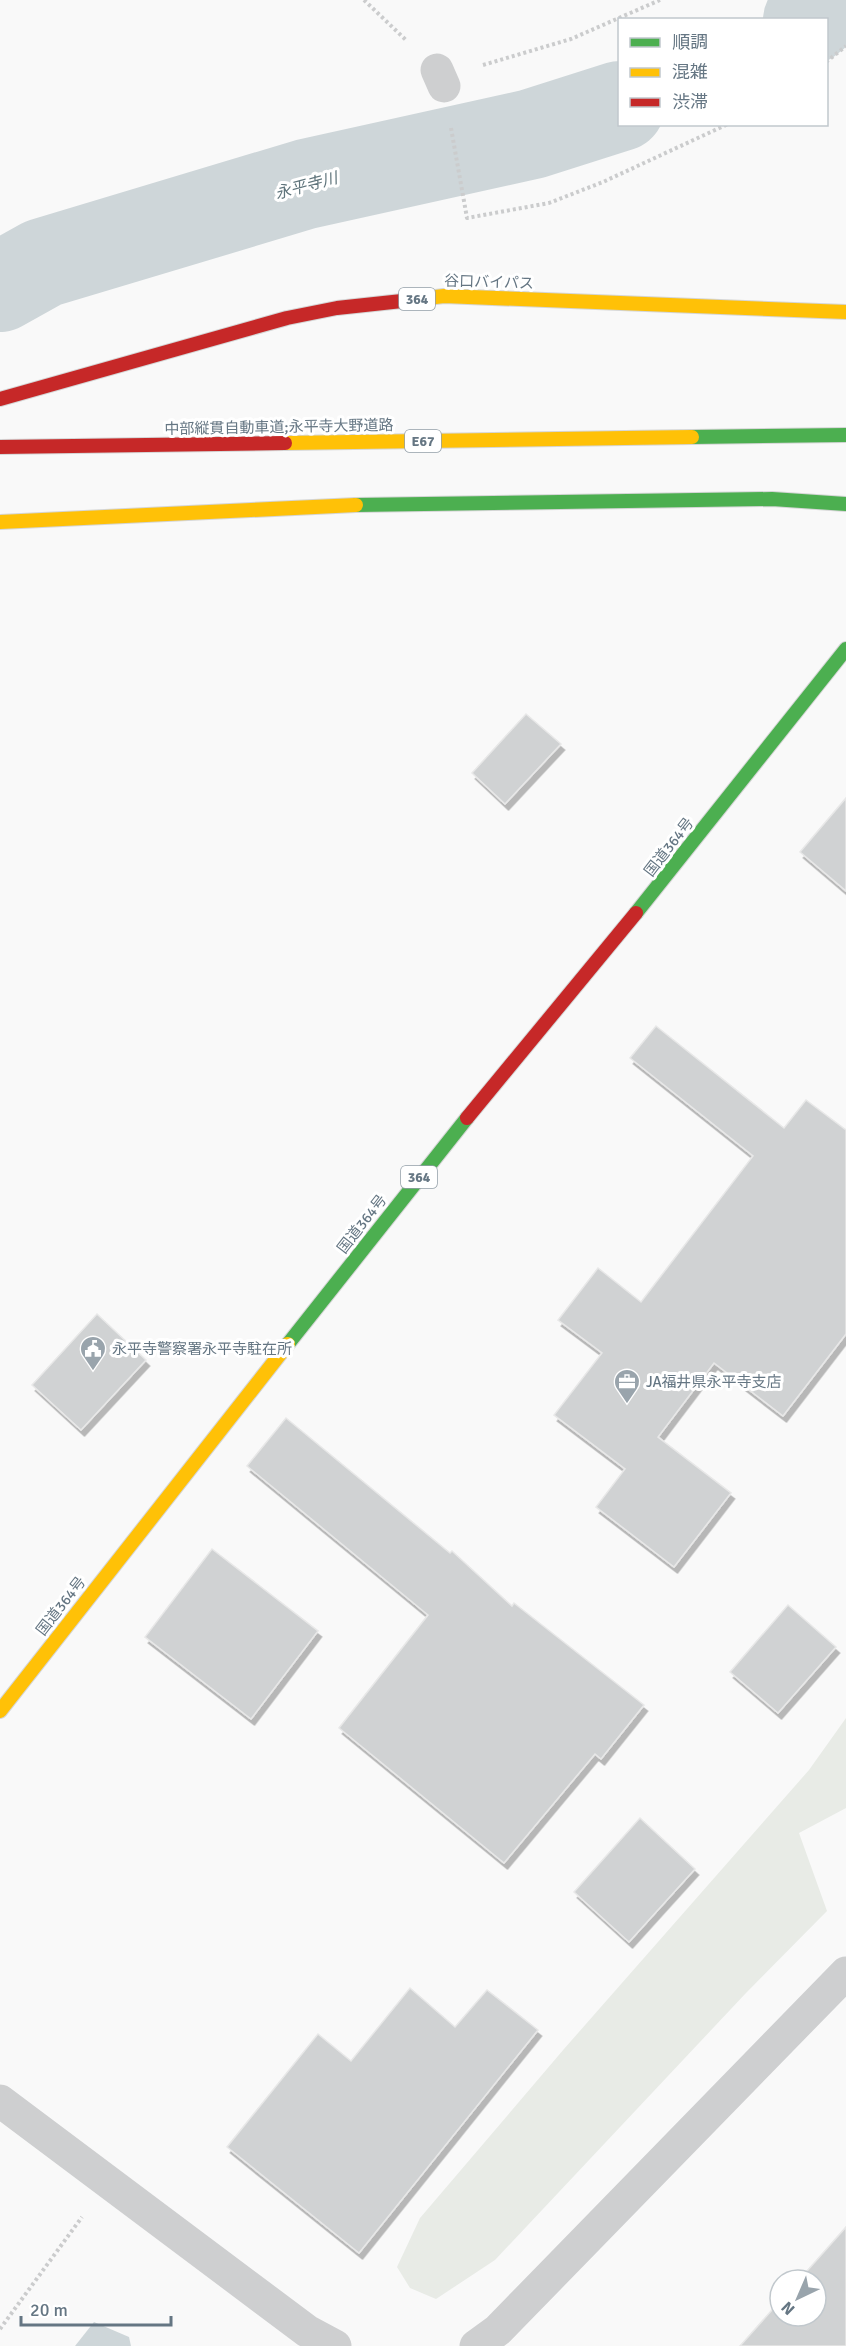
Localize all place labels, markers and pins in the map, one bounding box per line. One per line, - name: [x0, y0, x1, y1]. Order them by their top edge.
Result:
- public building icon: 永平寺警察署永平寺駐在所: [78, 1334, 108, 1372]
- place label: 永平寺警察署永平寺駐在所: [112, 1340, 292, 1358]
- office icon: JA福井県永平寺支店: [612, 1367, 642, 1405]
- place label: JA福井県永平寺支店: [646, 1373, 782, 1391]

